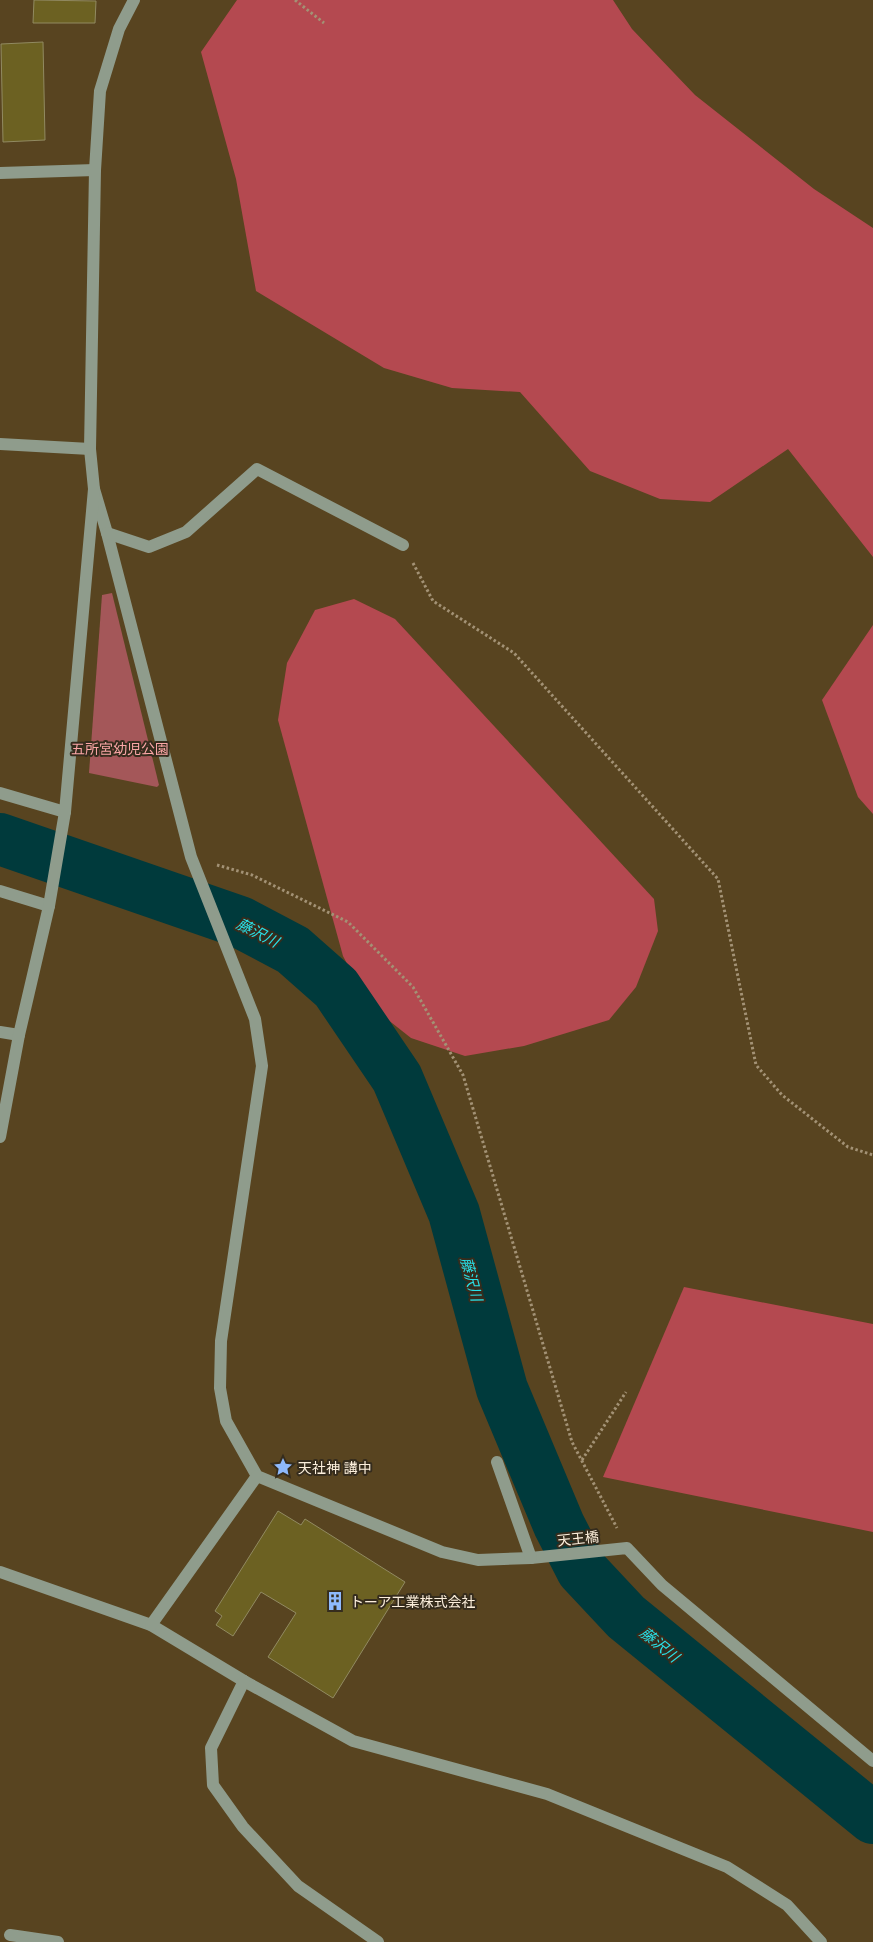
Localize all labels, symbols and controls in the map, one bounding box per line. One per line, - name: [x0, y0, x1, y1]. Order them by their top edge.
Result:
- park label: 五所宮幼児公園: [71, 739, 169, 758]
- water label: 藤沢川: [233, 913, 284, 952]
- water label: 藤沢川: [457, 1255, 488, 1305]
- place icon: 天社神 講中: [272, 1456, 294, 1478]
- place label: 天社神 講中: [298, 1458, 372, 1477]
- street label: 天王橋: [556, 1526, 600, 1550]
- building icon: トーア工業株式会社: [324, 1590, 346, 1612]
- place label: トーア工業株式会社: [350, 1592, 475, 1611]
- water label: 藤沢川: [636, 1622, 685, 1667]

